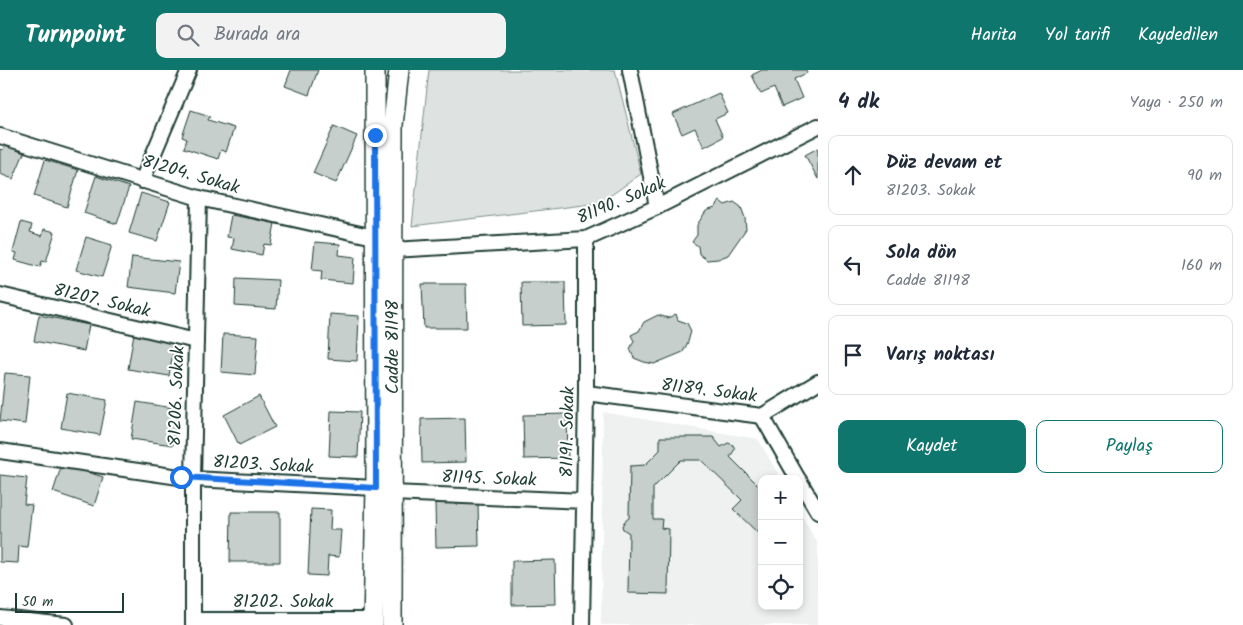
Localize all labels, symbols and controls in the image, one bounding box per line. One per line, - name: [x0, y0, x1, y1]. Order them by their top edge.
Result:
- search box: [156, 13, 506, 58]
- text: Turnpoint: [25, 16, 126, 55]
- text: Burada ara: [214, 20, 301, 50]
- icon: search: [174, 21, 202, 49]
- text: Harita: [971, 21, 1017, 50]
- text: Yol tarifi: [1045, 21, 1110, 50]
- text: Kaydedilen: [1138, 21, 1218, 50]
- text: 4 dk: [838, 86, 879, 119]
- text: Yaya · 250 m: [1130, 90, 1223, 115]
- route end: [364, 124, 387, 147]
- street label: 81204. Sokak: [138, 148, 243, 203]
- text: Düz devam et: [886, 148, 1002, 178]
- icon: ahead: [839, 161, 867, 189]
- text: 90 m: [1187, 163, 1222, 188]
- street label: 81190. Sokak: [572, 169, 671, 233]
- text: 81203. Sokak: [886, 178, 976, 203]
- text: Sola dön: [886, 238, 957, 268]
- icon: left: [839, 251, 867, 279]
- text: 160 m: [1181, 253, 1222, 278]
- text: Cadde 81198: [886, 268, 970, 293]
- street label: 81207. Sokak: [50, 276, 154, 327]
- street label: Cadde 81198: [379, 300, 408, 394]
- text: Varış noktası: [886, 340, 994, 370]
- icon: arrive: [839, 341, 867, 369]
- street label: 81206. Sokak: [161, 345, 194, 447]
- street label: 81189. Sokak: [659, 371, 759, 412]
- street label: 81191. Sokak: [553, 386, 584, 478]
- button: Kaydet: [838, 420, 1026, 473]
- button: Paylaş: [1036, 420, 1223, 473]
- street label: 81203. Sokak: [212, 448, 315, 483]
- street label: 81195. Sokak: [441, 463, 538, 496]
- route start: [170, 466, 193, 489]
- map controls: [758, 475, 803, 610]
- button: +: [758, 475, 803, 520]
- button: −: [758, 520, 803, 565]
- button: locate: [758, 565, 803, 610]
- street label: 81202. Sokak: [233, 588, 334, 617]
- scale bar: [15, 590, 124, 613]
- text: 50 m: [22, 591, 53, 613]

